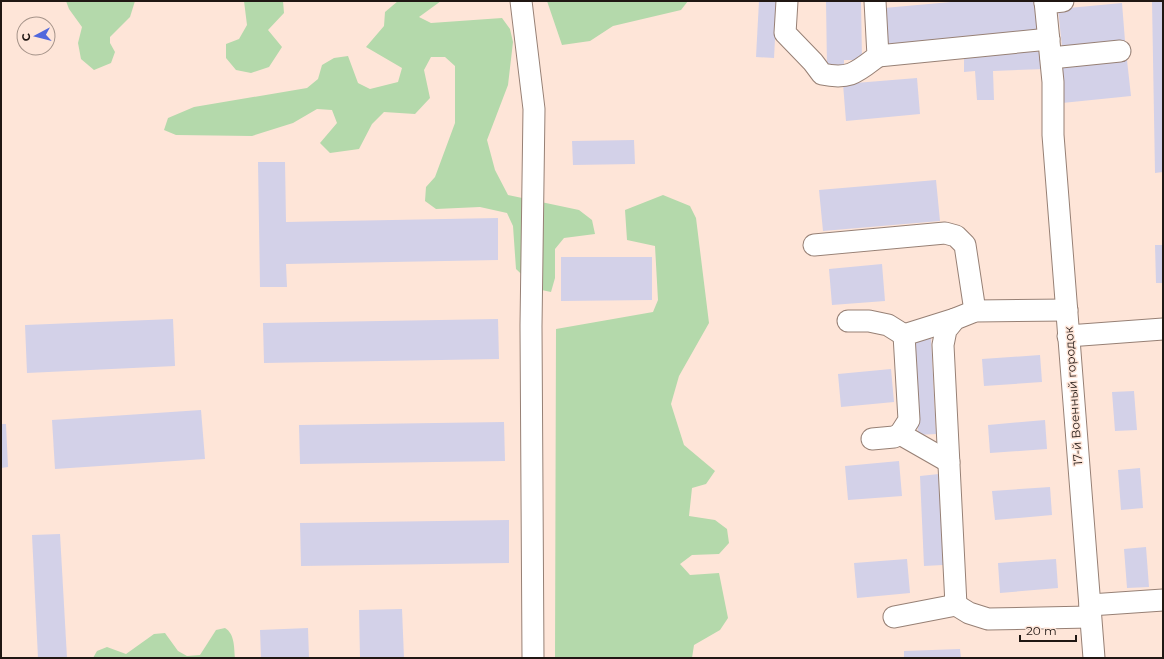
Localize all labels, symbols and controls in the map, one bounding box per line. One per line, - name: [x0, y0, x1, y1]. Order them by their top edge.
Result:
- north arrow: [16, 16, 56, 56]
- text: С: [19, 32, 34, 42]
- street label: 17-й Военный городок: [1061, 326, 1085, 466]
- scale bar: [1020, 617, 1076, 643]
- text: 20 m: [1026, 623, 1057, 638]

